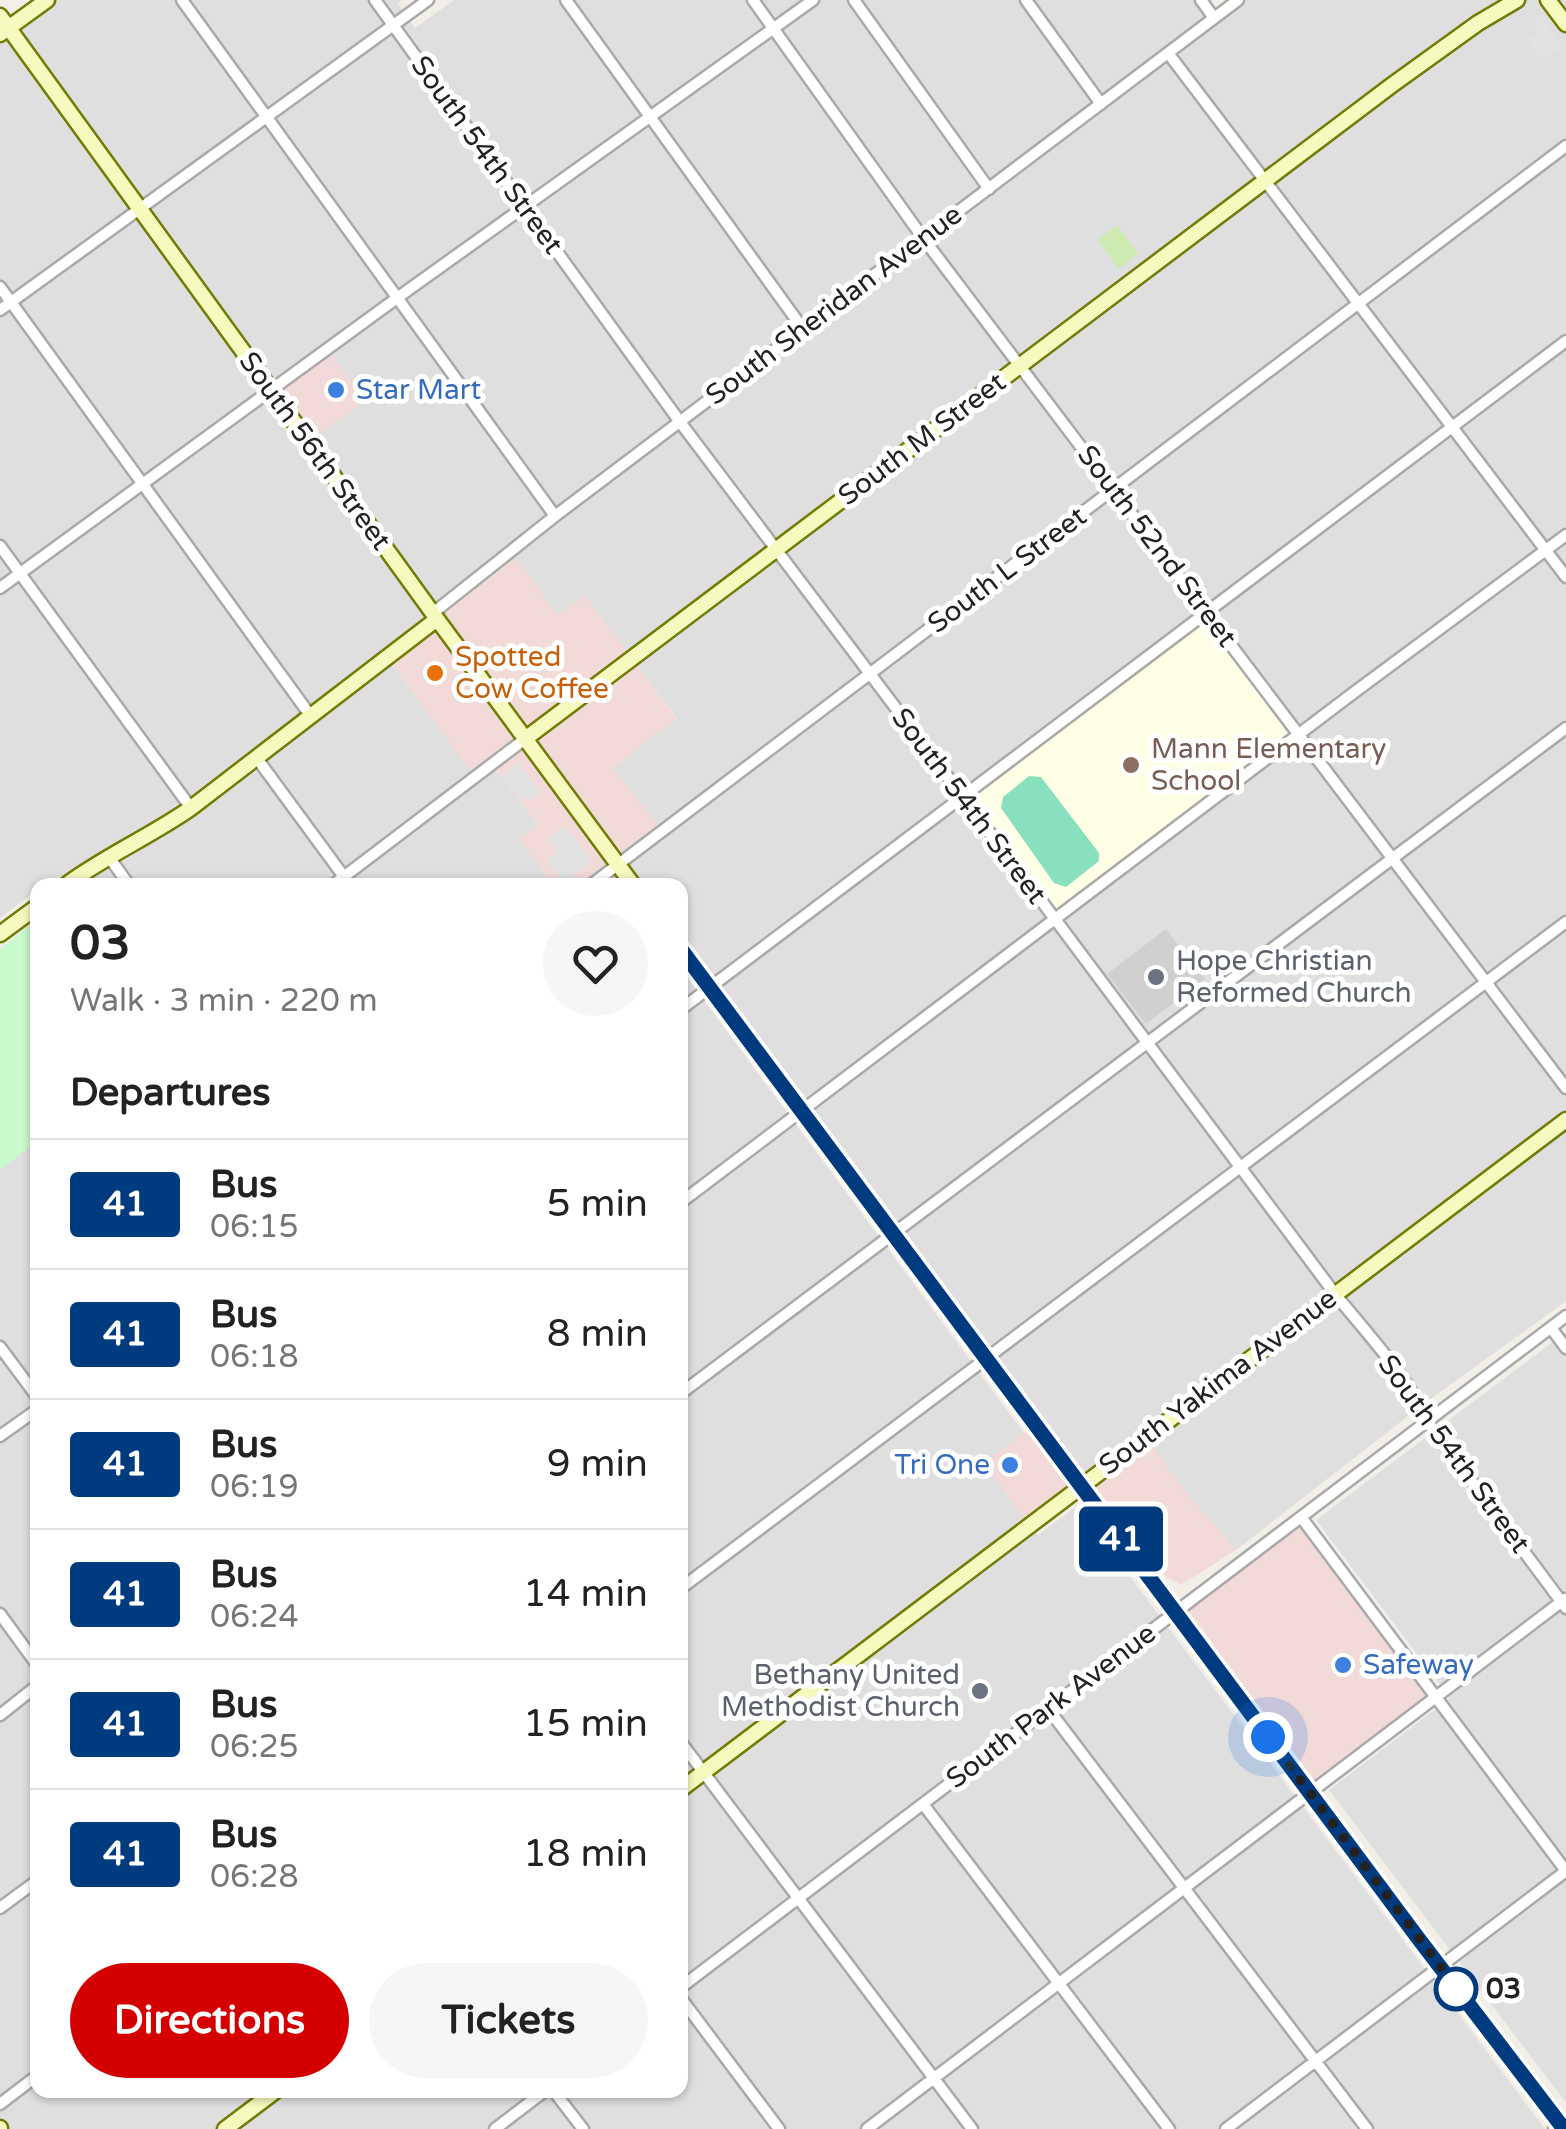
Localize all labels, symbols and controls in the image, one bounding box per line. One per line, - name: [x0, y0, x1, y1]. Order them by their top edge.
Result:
- street label: South 54th Street: [404, 49, 570, 261]
- street label: South Sheridan Avenue: [699, 198, 969, 412]
- street label: South 56th Street: [232, 345, 398, 557]
- street label: South M Street: [832, 365, 1013, 513]
- place label: Star Mart: [356, 373, 482, 407]
- marker: Star Mart: [325, 379, 347, 401]
- street label: South 52nd Street: [1070, 439, 1244, 654]
- street label: South L Street: [921, 499, 1093, 641]
- place label: Spotted Cow Coffee: [455, 640, 609, 706]
- marker: Spotted Cow Coffee: [424, 662, 446, 684]
- street label: South 54th Street: [884, 701, 1054, 911]
- place label: Mann Elementary School: [1151, 732, 1386, 798]
- marker: Mann Elementary School: [1120, 754, 1142, 776]
- button: heart: [543, 911, 648, 1016]
- text: 03: [70, 915, 130, 973]
- place label: Hope Christian Reformed Church: [1176, 944, 1412, 1010]
- marker: Hope Christian Reformed Church: [1145, 966, 1167, 988]
- text: Walk · 3 min · 220 m: [70, 982, 378, 1020]
- text: Departures: [70, 1070, 271, 1116]
- text: Bus: [210, 1162, 277, 1208]
- text: 5 min: [547, 1181, 648, 1227]
- text: 41: [103, 1183, 147, 1225]
- text: 06:15: [210, 1208, 299, 1246]
- street label: South Yakima Avenue: [1092, 1281, 1344, 1483]
- text: Bus: [210, 1292, 277, 1338]
- text: 8 min: [547, 1311, 648, 1357]
- text: 41: [103, 1313, 147, 1355]
- text: 06:18: [210, 1338, 299, 1376]
- street label: South 54th Street: [1371, 1348, 1537, 1560]
- text: Bus: [210, 1422, 277, 1468]
- text: 9 min: [547, 1441, 648, 1487]
- text: 41: [103, 1443, 147, 1485]
- place label: Tri One: [894, 1448, 990, 1482]
- marker: Tri One: [999, 1454, 1021, 1476]
- text: 06:19: [210, 1468, 299, 1506]
- line badge: 41: [1076, 1506, 1166, 1572]
- text: 41: [1099, 1518, 1143, 1560]
- text: Bus: [210, 1552, 277, 1598]
- text: 14 min: [523, 1571, 648, 1617]
- text: 41: [103, 1573, 147, 1615]
- text: 06:24: [210, 1598, 299, 1636]
- street label: South Park Avenue: [939, 1616, 1163, 1796]
- place label: Safeway: [1363, 1648, 1474, 1682]
- marker: Safeway: [1332, 1654, 1354, 1676]
- place label: Bethany United Methodist Church: [721, 1658, 960, 1724]
- marker: Bethany United Methodist Church: [969, 1680, 991, 1702]
- text: Bus: [210, 1682, 277, 1728]
- text: 15 min: [523, 1701, 648, 1747]
- text: 41: [103, 1703, 147, 1745]
- your location: [1243, 1712, 1293, 1762]
- text: 06:25: [210, 1728, 299, 1766]
- text: Bus: [210, 1812, 277, 1858]
- text: 18 min: [523, 1831, 648, 1877]
- text: 41: [103, 1833, 147, 1875]
- text: 06:28: [210, 1858, 299, 1896]
- button: Directions: [70, 1963, 349, 2078]
- button: Tickets: [369, 1963, 648, 2078]
- marker: 03: [1435, 1968, 1477, 2010]
- place label: 03: [1486, 1972, 1521, 2006]

